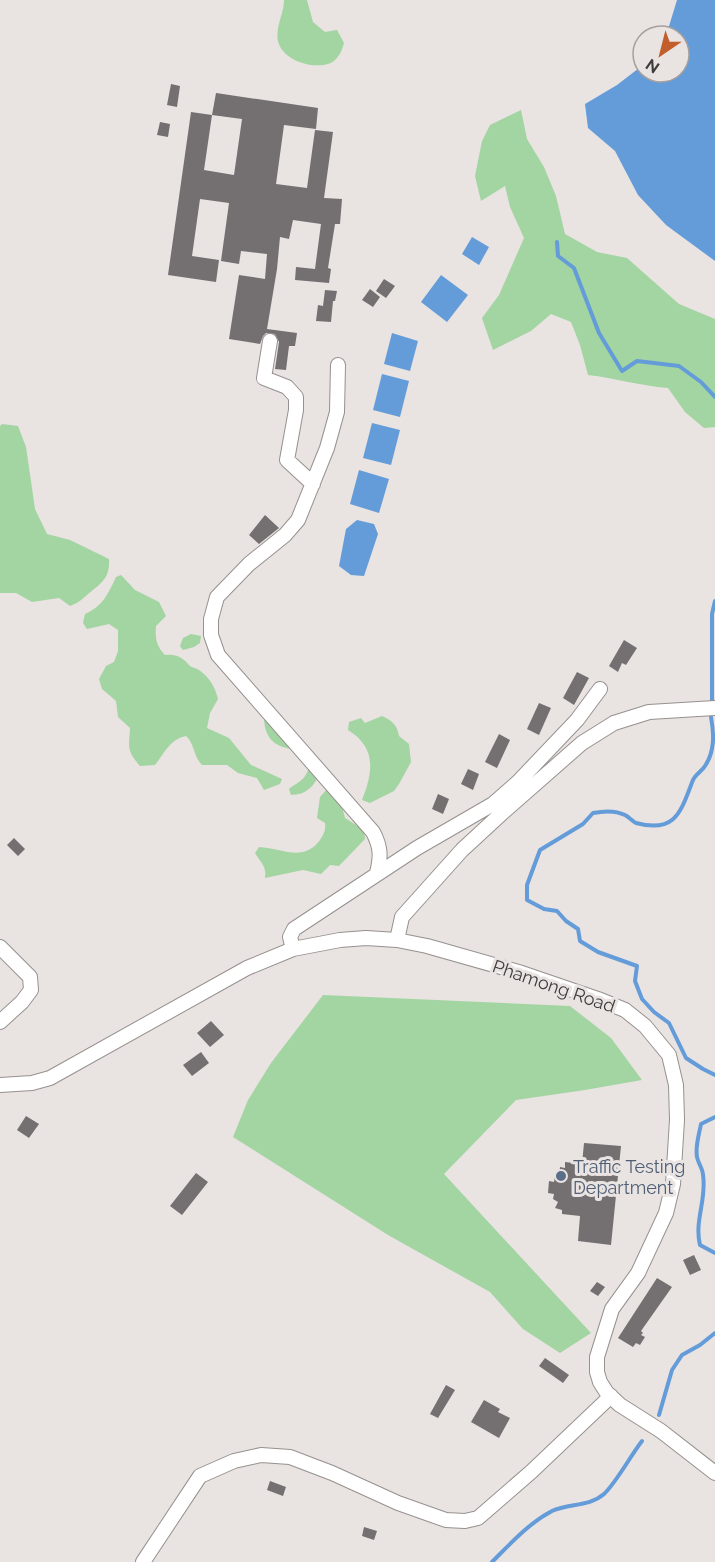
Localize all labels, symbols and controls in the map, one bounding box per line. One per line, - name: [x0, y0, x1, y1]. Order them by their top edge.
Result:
- north arrow: [631, 24, 691, 84]
- text: N: [642, 55, 663, 77]
- street label: Phamong Road: [490, 955, 618, 1017]
- place label: Traffic Testing Department: [573, 1156, 685, 1198]
- marker: Traffic Testing Department: [554, 1169, 568, 1183]

